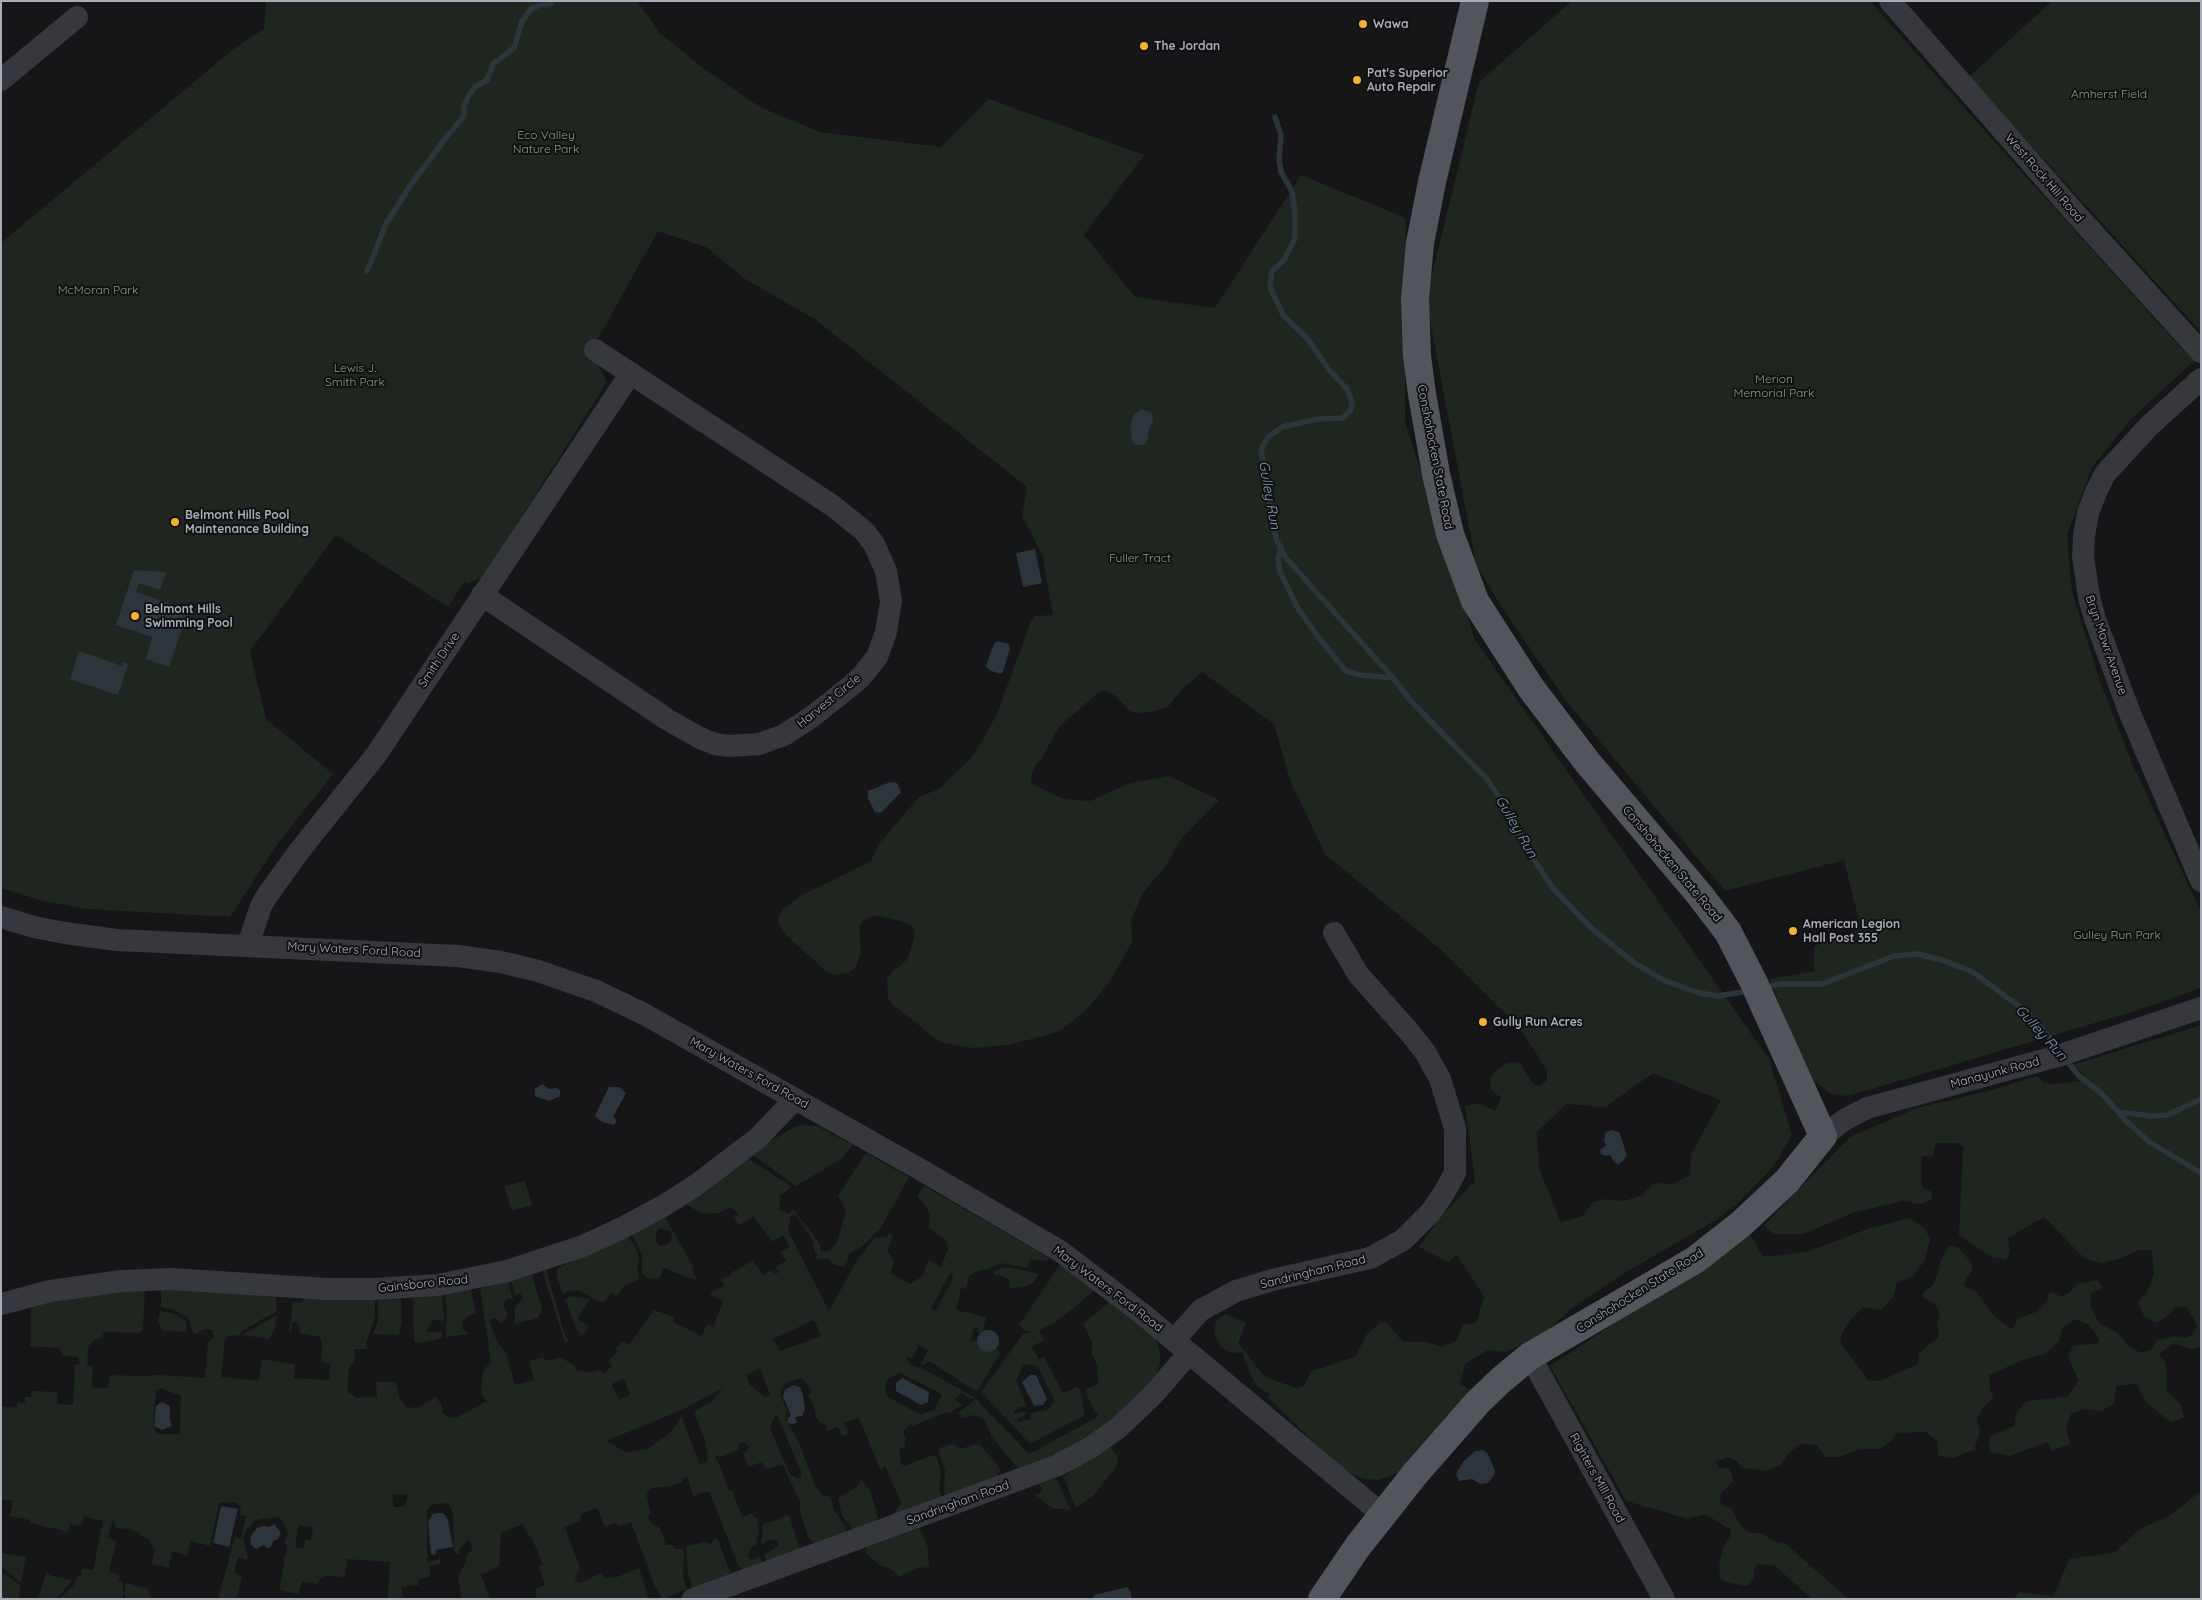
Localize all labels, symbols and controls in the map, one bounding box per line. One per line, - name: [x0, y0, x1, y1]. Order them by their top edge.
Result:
- place label: Wawa: [1373, 17, 1408, 31]
- marker: Wawa: [1357, 18, 1369, 30]
- place label: The Jordan: [1154, 39, 1220, 53]
- marker: The Jordan: [1138, 40, 1150, 52]
- place label: Pat's Superior Auto Repair: [1367, 66, 1448, 94]
- marker: Pat's Superior Auto Repair: [1351, 74, 1363, 86]
- park label: Amherst Field: [2071, 87, 2147, 101]
- park label: Eco Valley Nature Park: [513, 128, 579, 156]
- street label: West Rock Hill Road: [2002, 131, 2086, 225]
- park label: McMoran Park: [58, 283, 138, 297]
- park label: Lewis J. Smith Park: [325, 361, 385, 389]
- park label: Merion Memorial Park: [1734, 372, 1814, 400]
- street label: Conshohocken State Road: [1414, 383, 1456, 531]
- water label: Gulley Run: [1255, 460, 1283, 530]
- place label: Belmont Hills Pool Maintenance Building: [185, 508, 309, 536]
- marker: Belmont Hills Pool Maintenance Building: [169, 516, 181, 528]
- park label: Fuller Tract: [1109, 551, 1171, 565]
- street label: Bryn Mawr Avenue: [2082, 593, 2130, 697]
- place label: Belmont Hills Swimming Pool: [145, 602, 233, 630]
- marker: Belmont Hills Swimming Pool: [129, 610, 141, 622]
- street label: Smith Drive: [415, 630, 463, 690]
- street label: Harvest Circle: [794, 671, 864, 731]
- water label: Gulley Run: [1491, 793, 1541, 861]
- street label: Conshohocken State Road: [1619, 803, 1725, 925]
- place label: American Legion Hall Post 355: [1803, 917, 1900, 945]
- marker: American Legion Hall Post 355: [1787, 925, 1799, 937]
- park label: Gulley Run Park: [2073, 928, 2161, 942]
- street label: Mary Waters Ford Road: [287, 939, 421, 961]
- water label: Gulley Run: [2012, 1002, 2070, 1064]
- place label: Gully Run Acres: [1493, 1015, 1582, 1029]
- marker: Gully Run Acres: [1477, 1016, 1489, 1028]
- street label: Mary Waters Ford Road: [687, 1034, 811, 1112]
- street label: Manayunk Road: [1949, 1054, 2041, 1092]
- street label: Mary Waters Ford Road: [1050, 1243, 1166, 1335]
- street label: Conshohocken State Road: [1574, 1246, 1706, 1336]
- street label: Sandringham Road: [1259, 1252, 1367, 1292]
- street label: Gainsboro Road: [377, 1272, 469, 1296]
- street label: Righters Mill Road: [1566, 1431, 1628, 1525]
- street label: Sandringham Road: [905, 1478, 1011, 1528]

